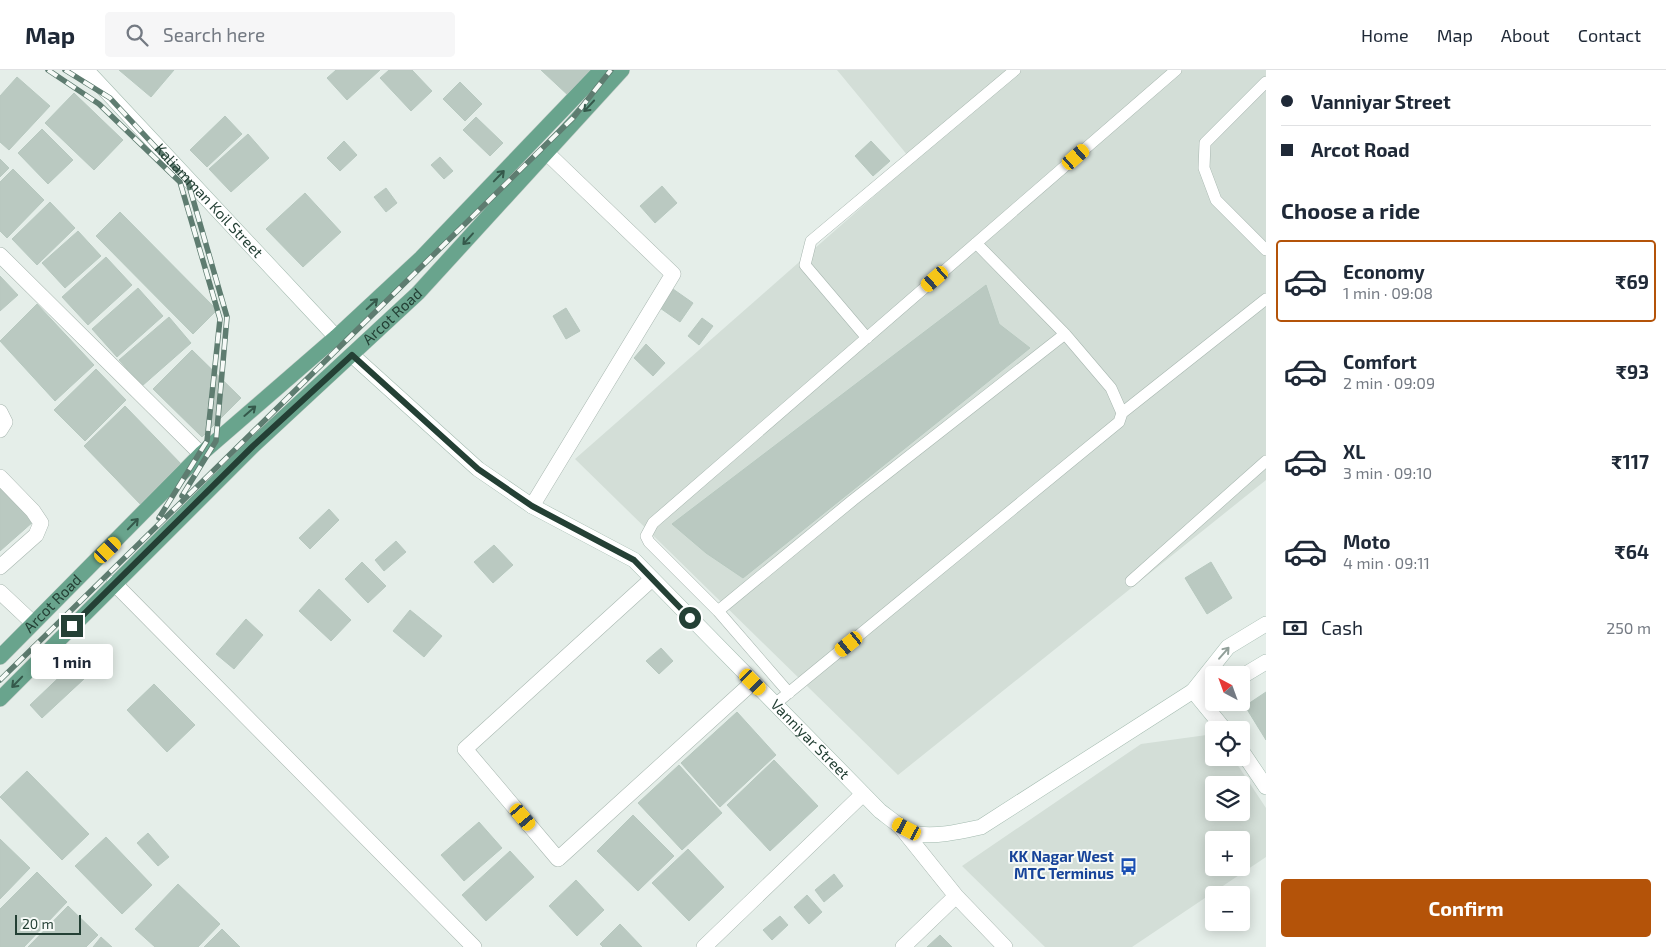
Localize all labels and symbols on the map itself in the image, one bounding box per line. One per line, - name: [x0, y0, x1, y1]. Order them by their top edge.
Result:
- one-way arrow: [583, 99, 595, 112]
- street label: Kaliamman Koil Street: [151, 139, 267, 261]
- car: [1059, 141, 1092, 173]
- one-way arrow: [493, 170, 505, 182]
- one-way arrow: [462, 232, 473, 245]
- car: [918, 263, 951, 295]
- street label: Arcot Road: [358, 284, 425, 348]
- one-way arrow: [366, 298, 378, 310]
- one-way arrow: [244, 405, 257, 417]
- one-way arrow: [127, 518, 139, 530]
- car: [91, 534, 124, 566]
- street label: Arcot Road: [19, 570, 85, 636]
- route start: [679, 607, 701, 629]
- route end: [61, 615, 83, 637]
- car: [832, 629, 865, 659]
- callout: 1 min: [31, 644, 113, 678]
- one-way arrow: [1219, 647, 1230, 660]
- car: [737, 666, 768, 698]
- north arrow: [1205, 666, 1250, 711]
- one-way arrow: [11, 676, 23, 689]
- street label: Vanniyar Street: [767, 695, 854, 783]
- car: [507, 801, 538, 833]
- car: [890, 816, 923, 842]
- place label: KK Nagar West MTC Terminus: [1009, 847, 1114, 882]
- bus stop icon: KK Nagar West MTC Terminus: [1118, 856, 1138, 876]
- scale bar: [15, 912, 81, 935]

